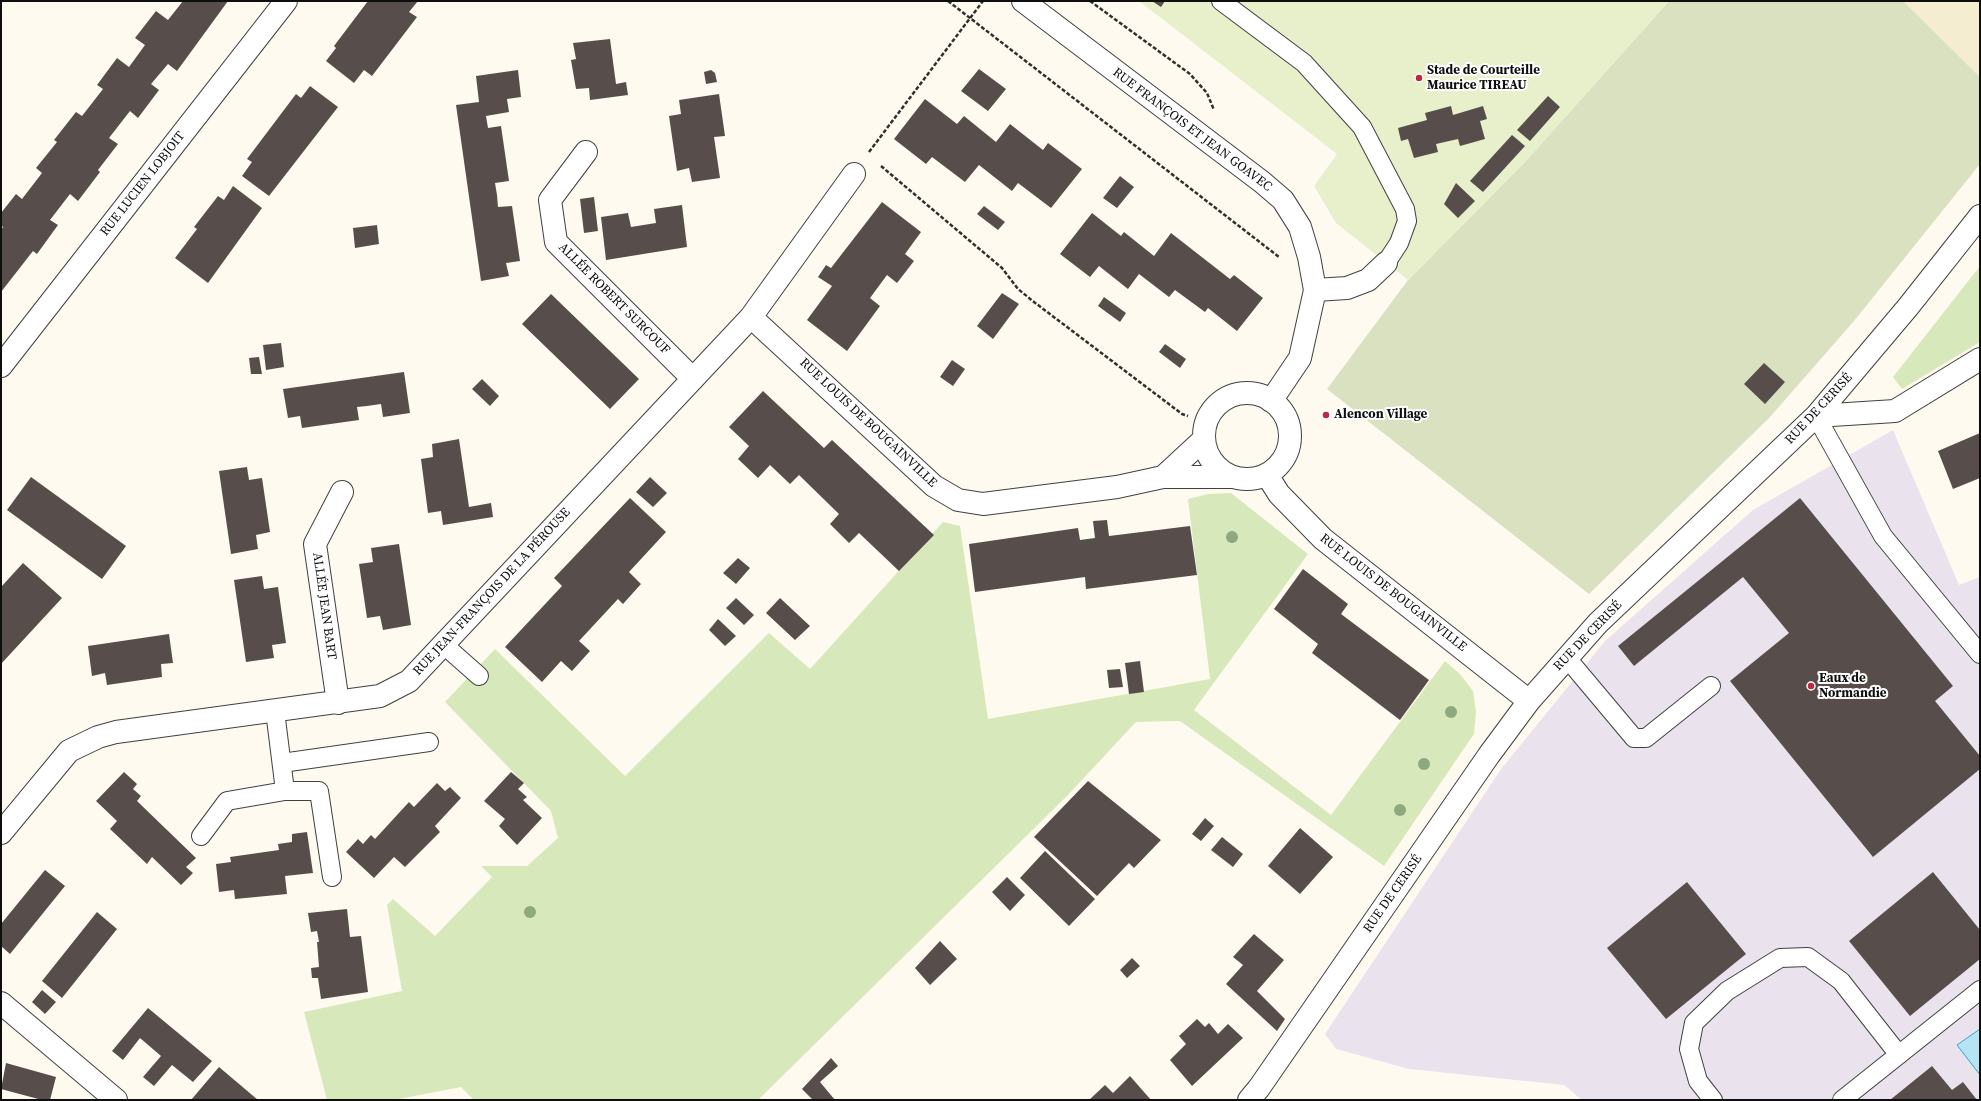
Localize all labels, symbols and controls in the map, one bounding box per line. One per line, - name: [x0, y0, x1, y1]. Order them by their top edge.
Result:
- place label: Stade de Courteille Maurice TIREAU: [1427, 63, 1540, 94]
- street label: RUE FRANÇOIS ET JEAN GOAVEC: [1109, 65, 1275, 195]
- marker: Stade de Courteille Maurice TIREAU: [1414, 73, 1424, 83]
- street label: RUE LUCIEN LOBJOIT: [97, 129, 189, 239]
- street label: ALLÉE ROBERT SURCOUF: [555, 240, 673, 358]
- street label: RUE LOUIS DE BOUGAINVILLE: [796, 355, 940, 491]
- street label: RUE DE CERISÉ: [1782, 370, 1856, 448]
- place label: Alencon Village: [1334, 407, 1427, 423]
- marker: Alencon Village: [1321, 410, 1331, 420]
- street label: RUE JEAN-FRANÇOIS DE LA PÉROUSE: [410, 505, 574, 679]
- street label: RUE LOUIS DE BOUGAINVILLE: [1316, 531, 1470, 655]
- street label: ALLÉE JEAN BART: [309, 551, 339, 661]
- street label: RUE DE CERISÉ: [1551, 598, 1625, 674]
- place label: Eaux de Normandie: [1819, 671, 1887, 702]
- marker: Eaux de Normandie: [1806, 681, 1816, 691]
- street label: RUE DE CERISÉ: [1360, 852, 1426, 936]

